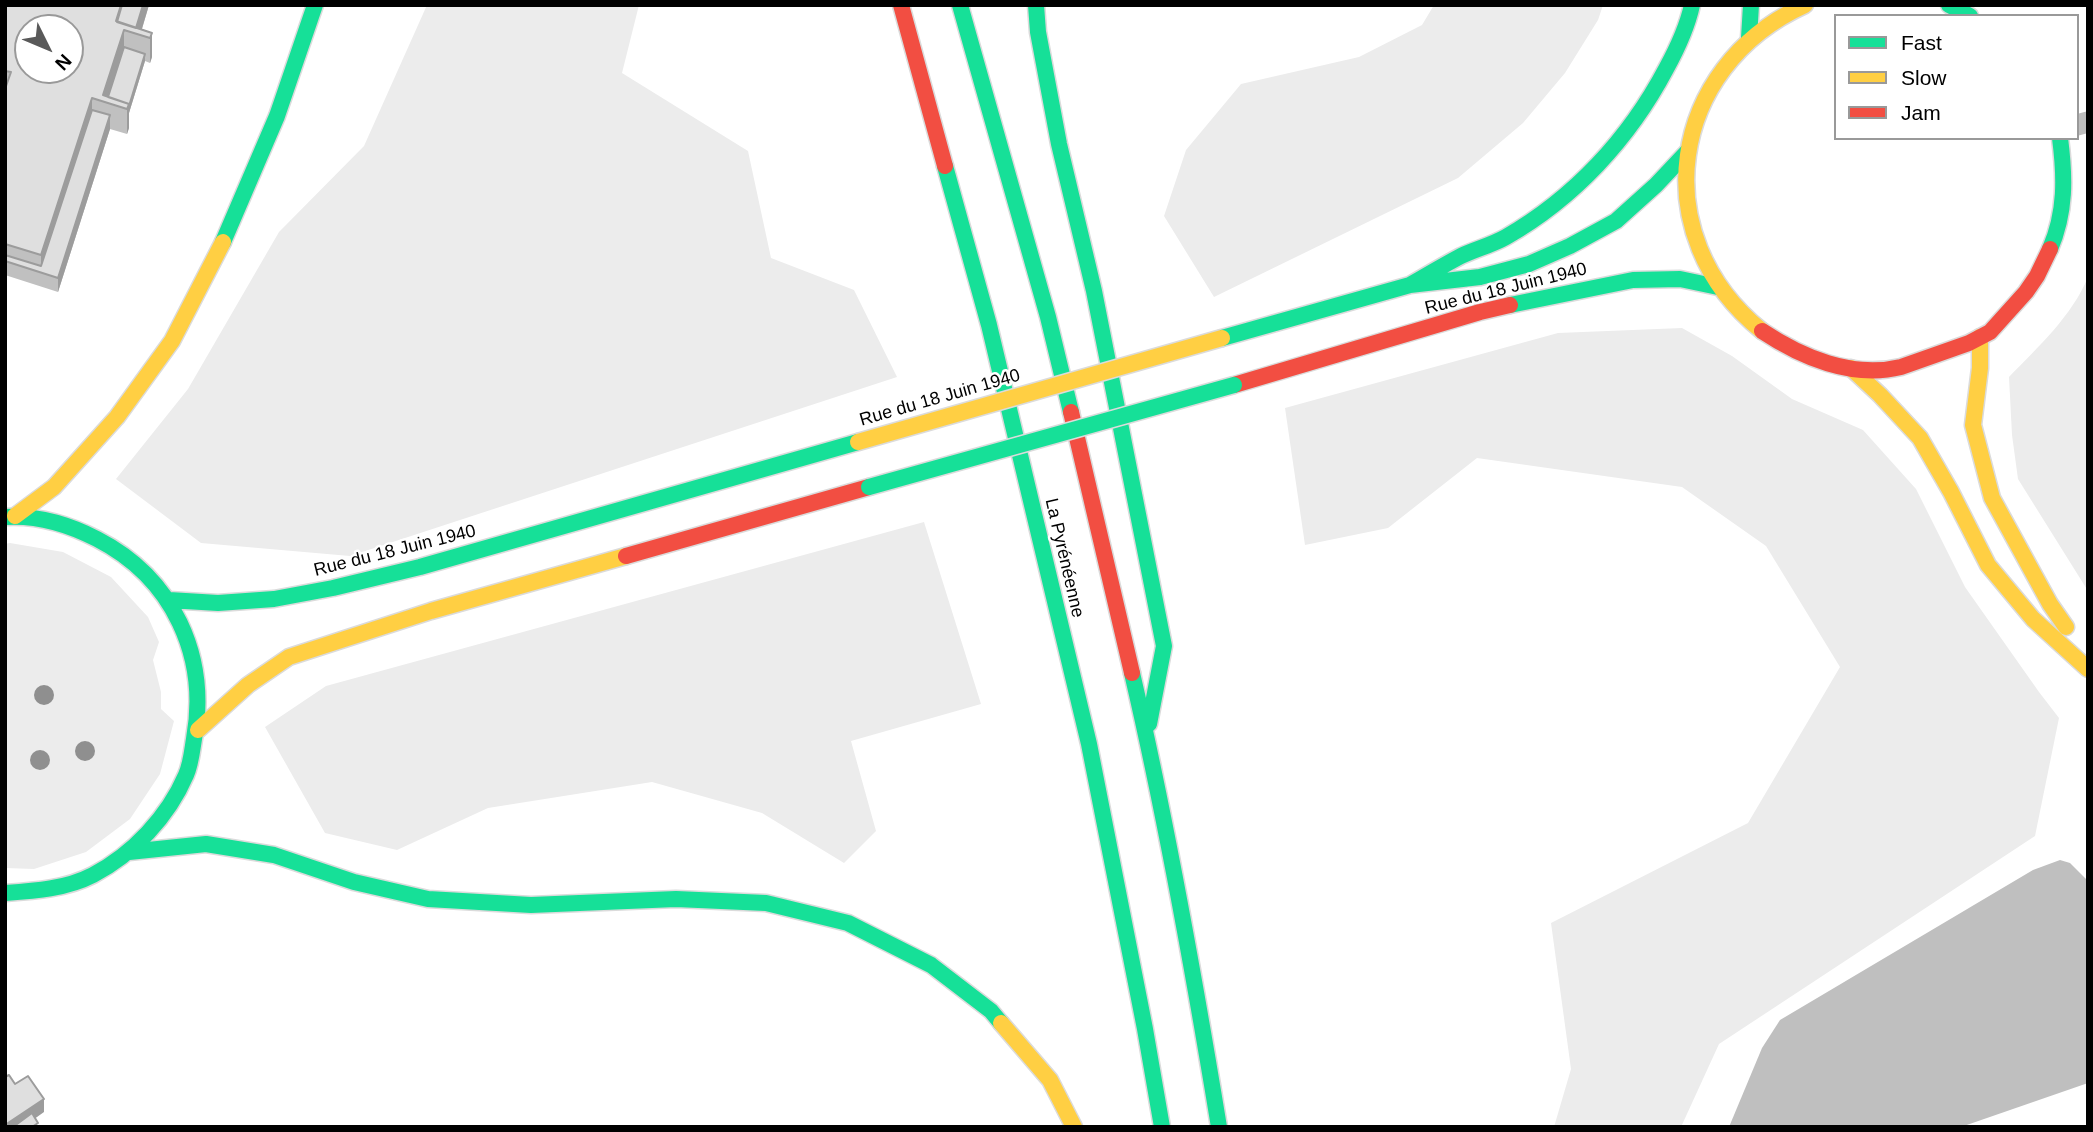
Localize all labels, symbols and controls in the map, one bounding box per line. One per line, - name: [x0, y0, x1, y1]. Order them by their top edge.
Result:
- north arrow: [14, 14, 84, 84]
- legend: [1834, 14, 2079, 140]
- text: Fast: [1901, 31, 1942, 54]
- text: N: [51, 50, 76, 74]
- text: Slow: [1901, 66, 1947, 89]
- text: Jam: [1901, 101, 1941, 124]
- street label: Rue du 18 Juin 1940: [1423, 258, 1589, 320]
- street label: Rue du 18 Juin 1940: [857, 365, 1023, 431]
- street label: La Pyrénéenne: [1040, 496, 1088, 620]
- street label: Rue du 18 Juin 1940: [312, 520, 478, 582]

